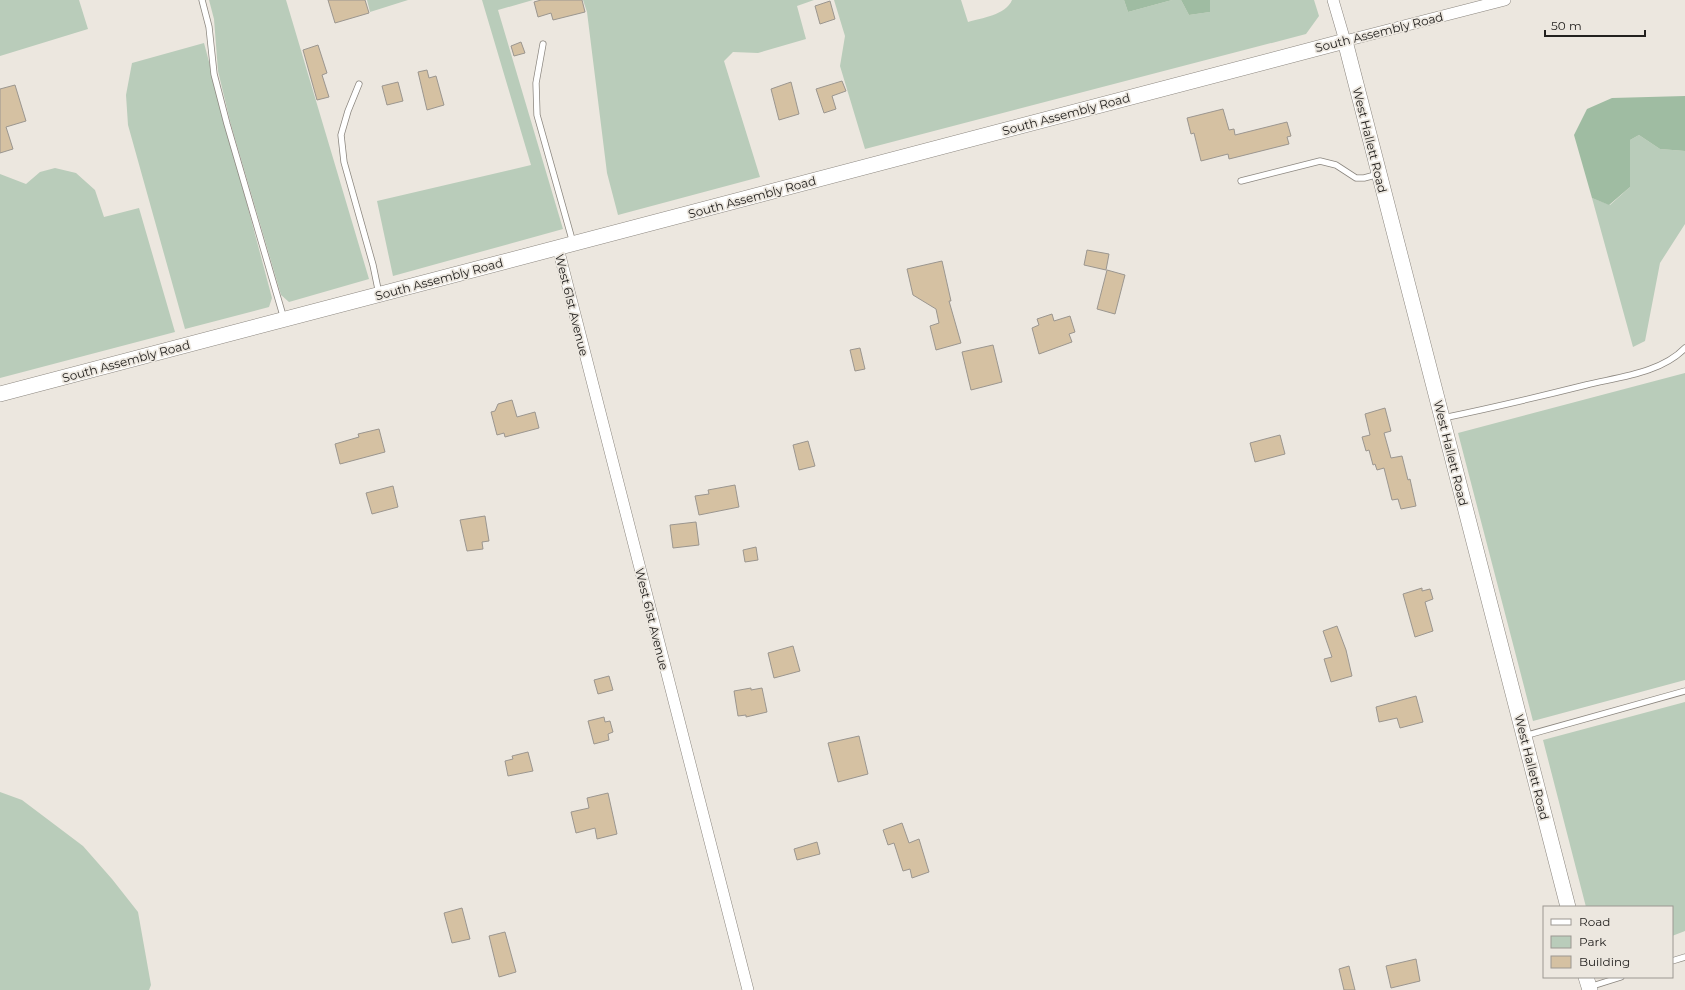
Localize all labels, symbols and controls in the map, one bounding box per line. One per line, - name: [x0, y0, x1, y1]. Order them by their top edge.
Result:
- street label: South Assembly Road: [1313, 9, 1445, 55]
- scale bar: [1545, 12, 1645, 38]
- text: 50 m: [1551, 18, 1582, 33]
- street label: West Hallett Road: [1350, 86, 1390, 194]
- street label: South Assembly Road: [1000, 90, 1132, 138]
- street label: South Assembly Road: [686, 173, 818, 221]
- street label: West 61st Avenue: [552, 252, 592, 358]
- street label: South Assembly Road: [373, 255, 505, 303]
- street label: South Assembly Road: [60, 337, 192, 385]
- street label: West Hallett Road: [1431, 399, 1471, 507]
- street label: West 61st Avenue: [632, 566, 672, 672]
- street label: West Hallett Road: [1512, 713, 1552, 821]
- legend: [1543, 906, 1673, 978]
- text: Road: [1579, 914, 1610, 929]
- text: Park: [1579, 934, 1607, 949]
- text: Building: [1579, 954, 1630, 969]

